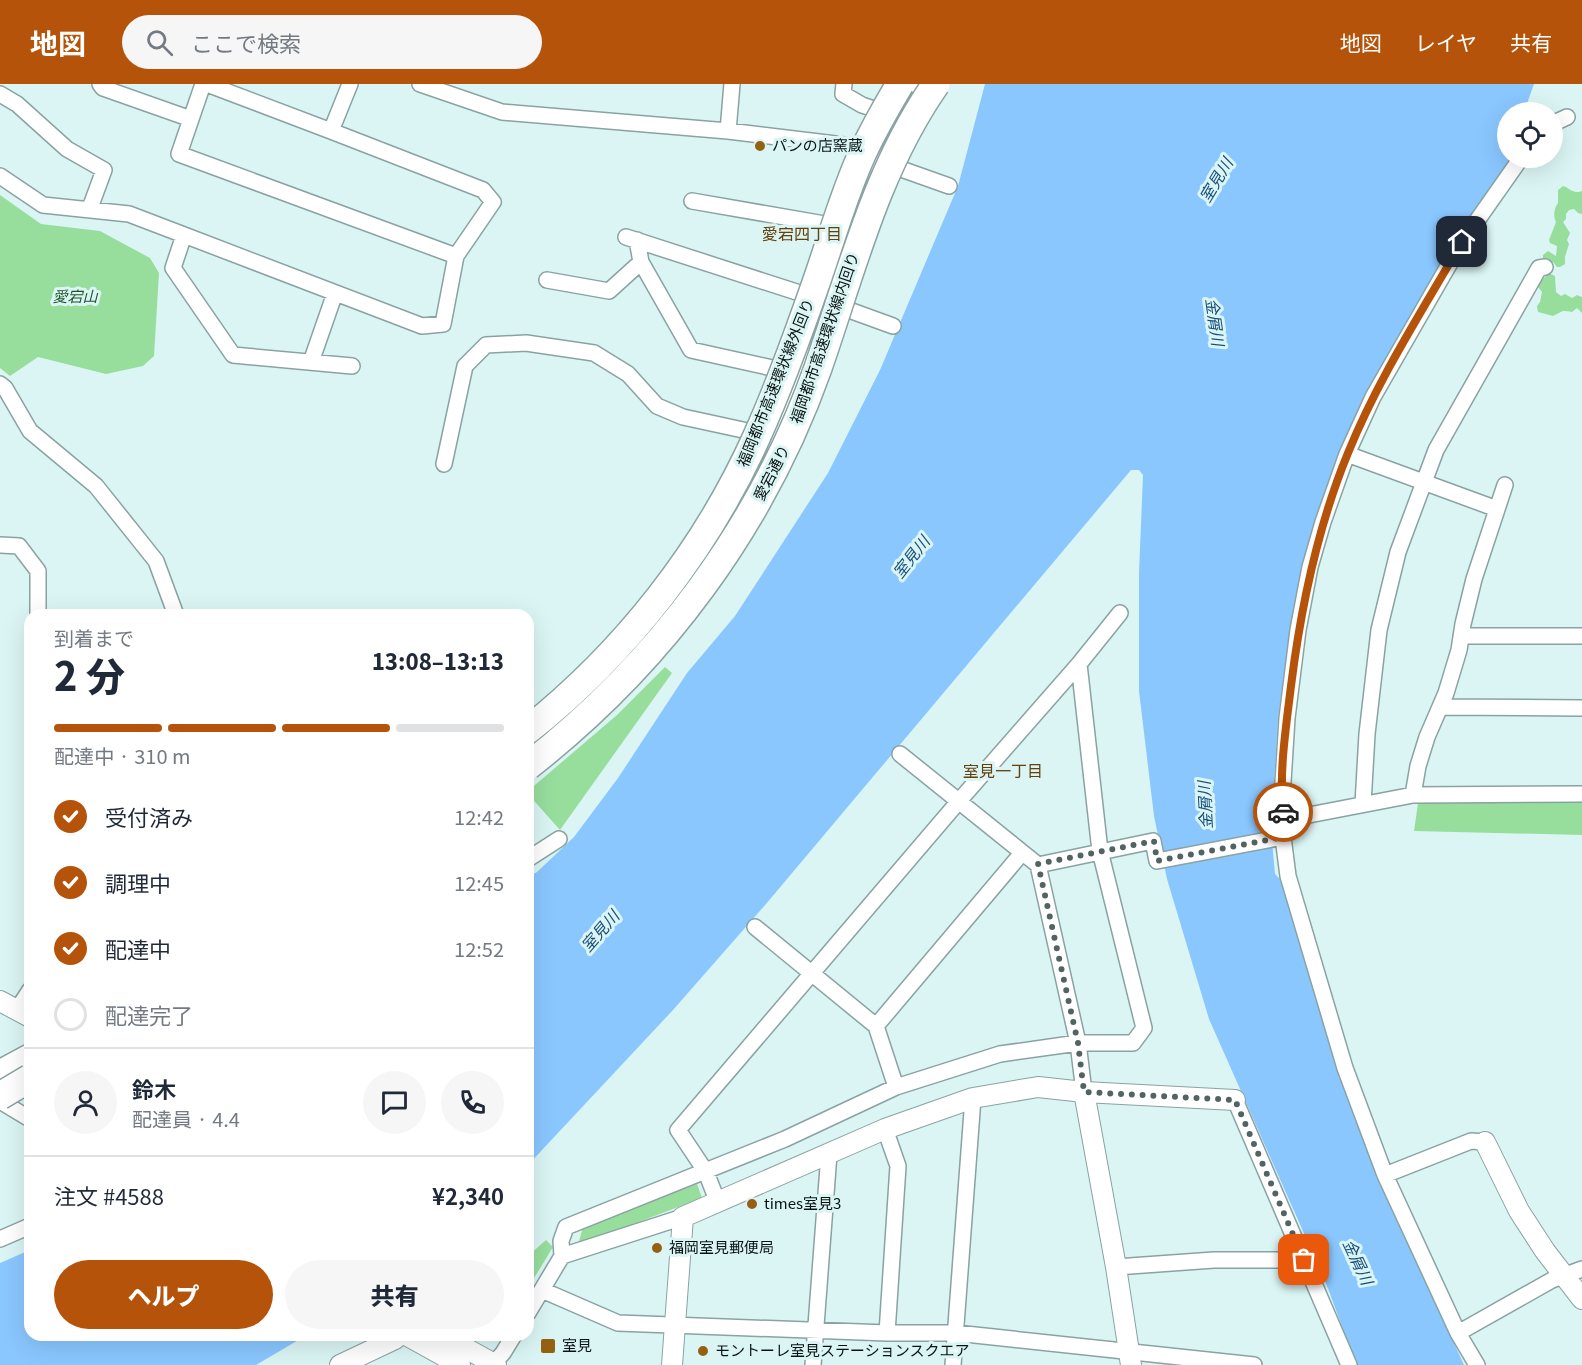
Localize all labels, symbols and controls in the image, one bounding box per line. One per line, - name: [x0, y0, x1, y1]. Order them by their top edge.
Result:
- search box: [122, 15, 542, 69]
- text: 地図: [30, 22, 86, 62]
- icon: search: [143, 26, 176, 59]
- text: ここで検索: [191, 26, 301, 58]
- text: 地図: [1340, 27, 1382, 57]
- text: レイヤ: [1415, 27, 1477, 57]
- text: 共有: [1510, 27, 1552, 57]
- map controls: [1497, 102, 1563, 168]
- button: locate: [1497, 102, 1563, 168]
- place label: パンの店窯蔵: [772, 134, 863, 155]
- marker: パンの店窯蔵: [753, 139, 767, 153]
- water label: 室見川: [1192, 151, 1239, 206]
- pin: [1436, 216, 1487, 267]
- district label: 愛宕四丁目: [762, 221, 842, 245]
- icon: home: [1445, 225, 1478, 258]
- street label: 福岡都市高速環状線内回り: [784, 249, 863, 426]
- park label: 愛宕山: [52, 285, 98, 306]
- street label: 福岡都市高速環状線外回り: [731, 295, 818, 470]
- water label: 金屑川: [1201, 296, 1231, 349]
- street label: 愛宕通り: [748, 441, 794, 504]
- water label: 室見川: [886, 529, 936, 583]
- text: 到着まで: [54, 623, 134, 652]
- text: 13:08–13:13: [372, 644, 504, 676]
- text: 2 分: [54, 646, 125, 702]
- text: 配達中 · 310 m: [54, 741, 190, 770]
- district label: 室見一丁目: [963, 758, 1043, 782]
- water label: 金屑川: [1191, 778, 1217, 830]
- courier: [1253, 782, 1313, 842]
- icon: car: [1267, 796, 1300, 829]
- icon: check: [54, 800, 87, 833]
- text: 受付済み: [105, 800, 193, 832]
- text: 12:42: [454, 802, 504, 831]
- icon: check: [54, 866, 87, 899]
- text: 調理中: [105, 866, 171, 898]
- text: 12:45: [454, 868, 504, 897]
- water label: 室見川: [574, 903, 625, 956]
- icon: check: [54, 932, 87, 965]
- text: 配達中: [105, 932, 171, 964]
- text: 12:52: [454, 934, 504, 963]
- text: 配達完了: [105, 998, 193, 1030]
- button: person: [54, 1071, 117, 1134]
- button: chat: [363, 1071, 426, 1134]
- button: phone: [441, 1071, 504, 1134]
- text: 鈴木: [132, 1072, 176, 1104]
- text: 配達員 · 4.4: [132, 1104, 240, 1133]
- text: 注文 #4588: [54, 1179, 164, 1211]
- text: ¥2,340: [432, 1179, 504, 1211]
- place label: times室見3: [764, 1192, 841, 1213]
- marker: times室見3: [745, 1197, 759, 1211]
- pin: [1278, 1234, 1329, 1285]
- water label: 金屑川: [1338, 1235, 1381, 1290]
- place label: 福岡室見郵便局: [669, 1236, 774, 1257]
- marker: 福岡室見郵便局: [650, 1241, 664, 1255]
- icon: bag: [1287, 1243, 1320, 1276]
- button: ヘルプ: [54, 1260, 273, 1329]
- button: 共有: [285, 1260, 504, 1329]
- place label: 室見: [562, 1334, 592, 1355]
- marker: 室見: [539, 1337, 557, 1355]
- place label: モントーレ室見ステーションスクエア: [715, 1339, 969, 1360]
- marker: モントーレ室見ステーションスクエア: [696, 1344, 710, 1358]

